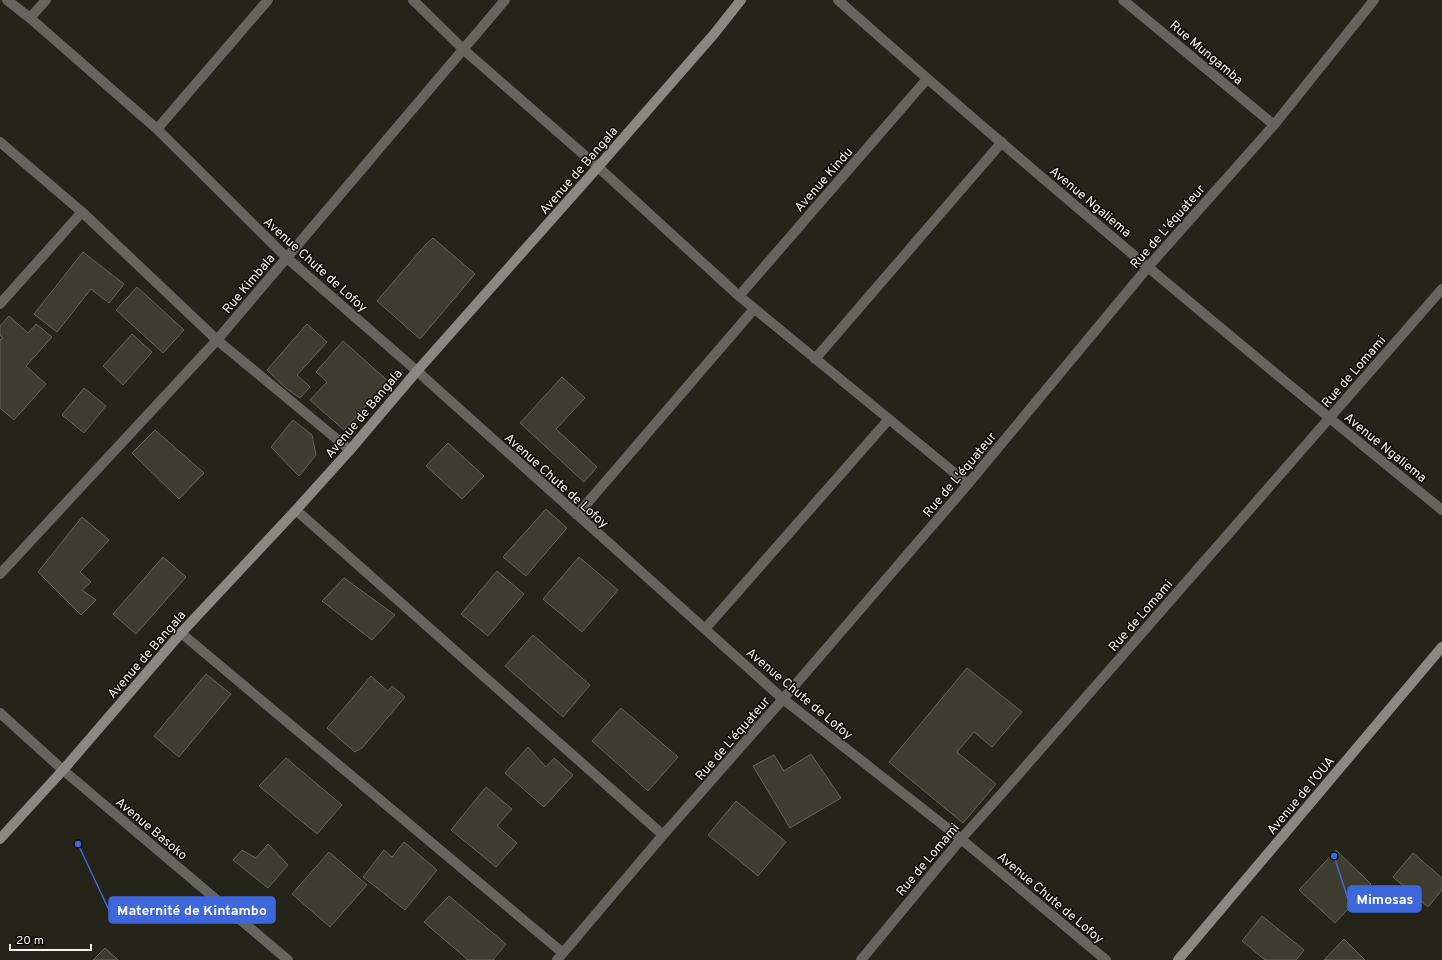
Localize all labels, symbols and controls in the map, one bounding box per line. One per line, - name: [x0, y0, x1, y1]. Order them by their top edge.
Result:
- street label: Rue Mungamba: [1166, 18, 1246, 89]
- street label: Avenue de Bangala: [537, 124, 622, 219]
- street label: Avenue Kindu: [792, 145, 857, 216]
- street label: Avenue Ngaliema: [1046, 164, 1134, 241]
- street label: Rue de L'équateur: [1128, 182, 1209, 272]
- street label: Avenue Chute de Lofoy: [259, 215, 370, 316]
- street label: Rue Kimbala: [220, 251, 279, 317]
- street label: Rue de Lomami: [1319, 333, 1390, 412]
- street label: Avenue de Bangala: [323, 366, 407, 462]
- street label: Avenue Ngaliema: [1340, 410, 1429, 487]
- street label: Rue de L'équateur: [920, 430, 1001, 521]
- street label: Avenue Chute de Lofoy: [500, 431, 611, 532]
- street label: Rue de Lomami: [1106, 577, 1177, 656]
- street label: Avenue de Bangala: [105, 608, 190, 703]
- street label: Avenue Chute de Lofoy: [742, 645, 855, 744]
- street label: Rue de L'équateur: [693, 694, 774, 784]
- street label: Avenue de l’OUA: [1264, 754, 1339, 839]
- street label: Avenue Basoko: [111, 795, 190, 864]
- street label: Rue de Lomami: [893, 821, 964, 900]
- street label: Avenue Chute de Lofoy: [993, 849, 1106, 948]
- callout: Mimosas: [1348, 886, 1421, 912]
- text: Mimosas: [1357, 892, 1414, 909]
- callout: Maternité de Kintambo: [109, 897, 275, 923]
- text: Maternité de Kintambo: [117, 903, 267, 920]
- scale bar: [10, 926, 91, 952]
- text: 20 m: [16, 933, 44, 949]

